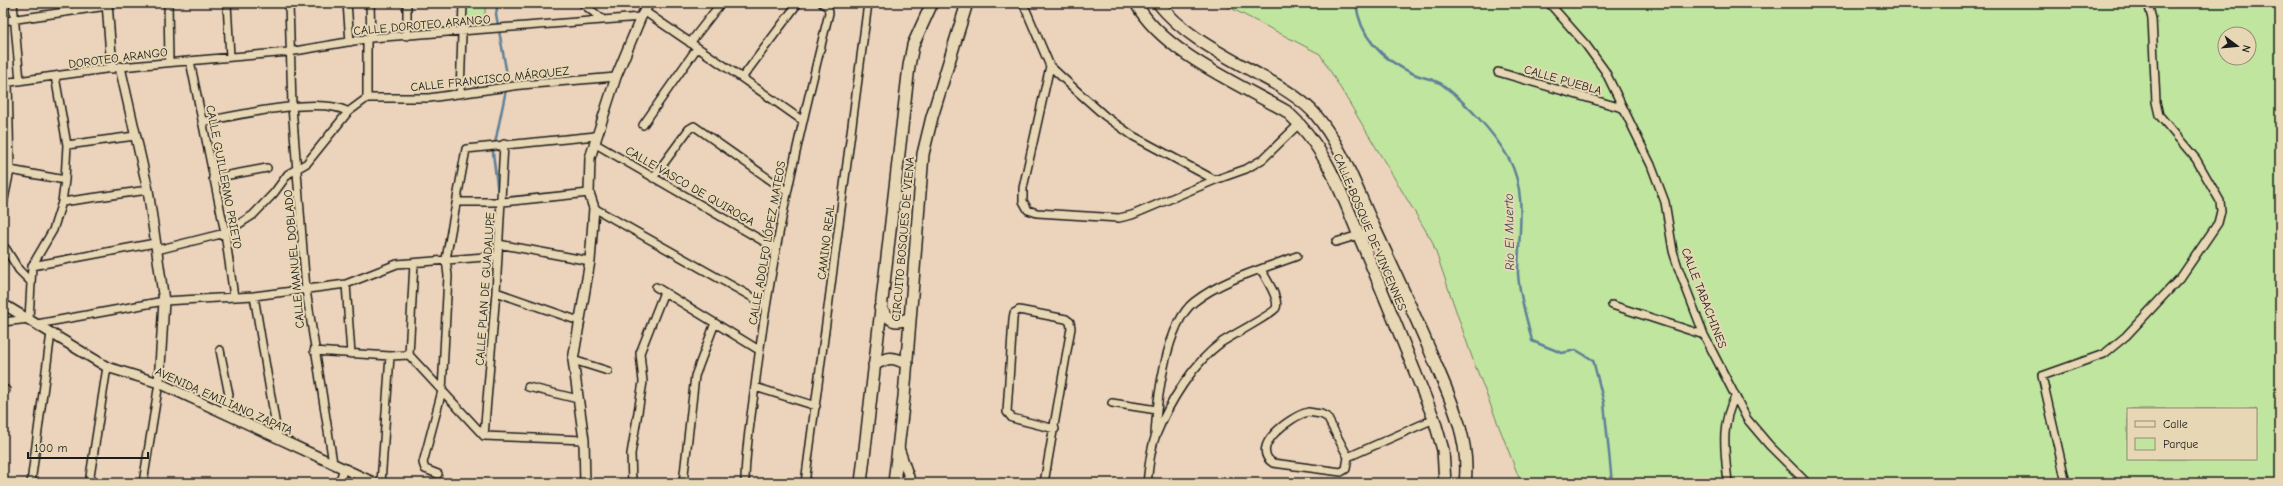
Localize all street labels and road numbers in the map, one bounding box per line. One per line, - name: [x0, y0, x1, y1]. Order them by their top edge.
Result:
- street label: CALLE DOROTEO ARANGO: [353, 12, 491, 38]
- street label: DOROTEO ARANGO: [68, 45, 169, 71]
- street label: CALLE PUEBLA: [1522, 62, 1604, 98]
- street label: CALLE FRANCISCO MÁRQUEZ: [410, 64, 570, 94]
- street label: CALLE GUILLERMO PRIETO: [203, 104, 245, 250]
- street label: CALLE VASCO DE QUIROGA: [623, 143, 757, 229]
- street label: CALLE BOSQUE DE VINCENNES: [1330, 151, 1410, 313]
- street label: CIRCUITO BOSQUES DE VIENA: [889, 156, 917, 322]
- street label: CALLE ADOLFO LÓPEZ MATEOS: [746, 160, 788, 326]
- street label: CALLE MANUEL DOBLADO: [281, 189, 307, 329]
- street label: CAMINO REAL: [814, 203, 838, 281]
- street label: CALLE PLAN DE GUADALUPE: [473, 212, 497, 366]
- street label: CALLE TABACHINES: [1678, 246, 1730, 351]
- street label: AVENIDA EMILIANO ZAPATA: [153, 364, 295, 438]

